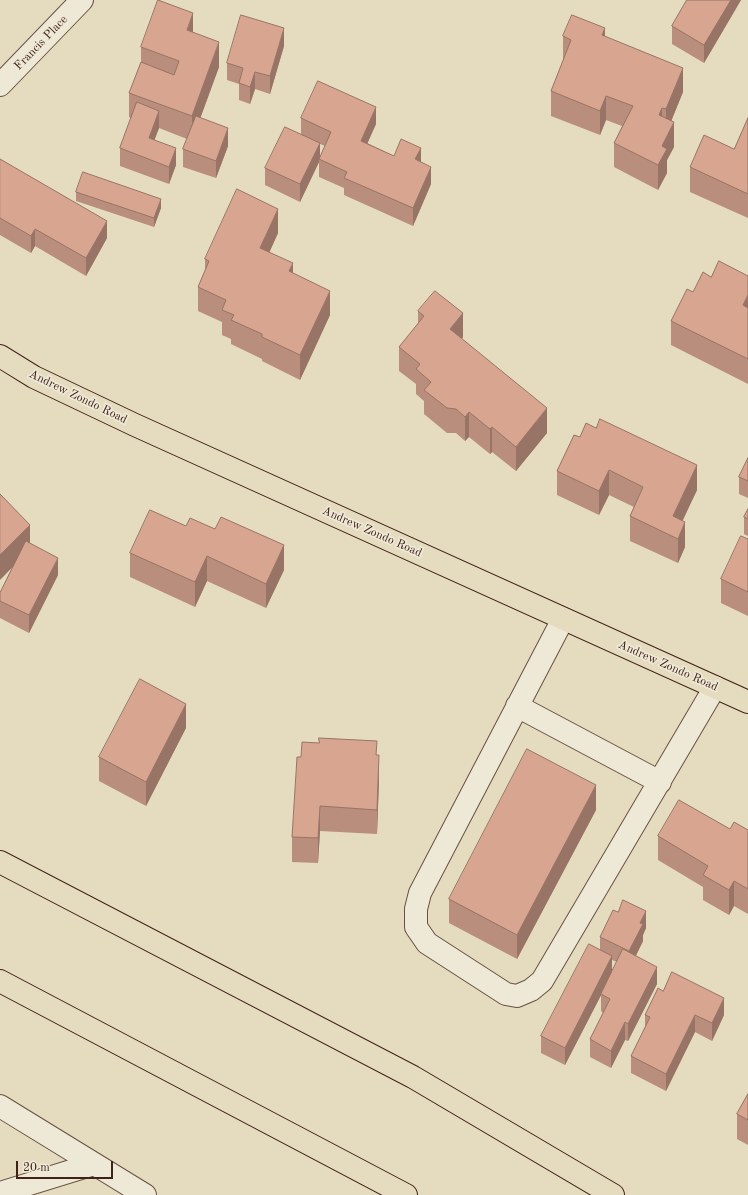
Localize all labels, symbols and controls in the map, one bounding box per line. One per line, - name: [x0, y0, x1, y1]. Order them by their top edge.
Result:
- street label: Francis Place: [11, 13, 71, 73]
- street label: Andrew Zondo Road: [26, 367, 130, 427]
- street label: Andrew Zondo Road: [320, 504, 424, 560]
- street label: Andrew Zondo Road: [616, 638, 720, 694]
- scale bar: [18, 1153, 115, 1179]
- text: 20 m: [23, 1162, 50, 1174]

